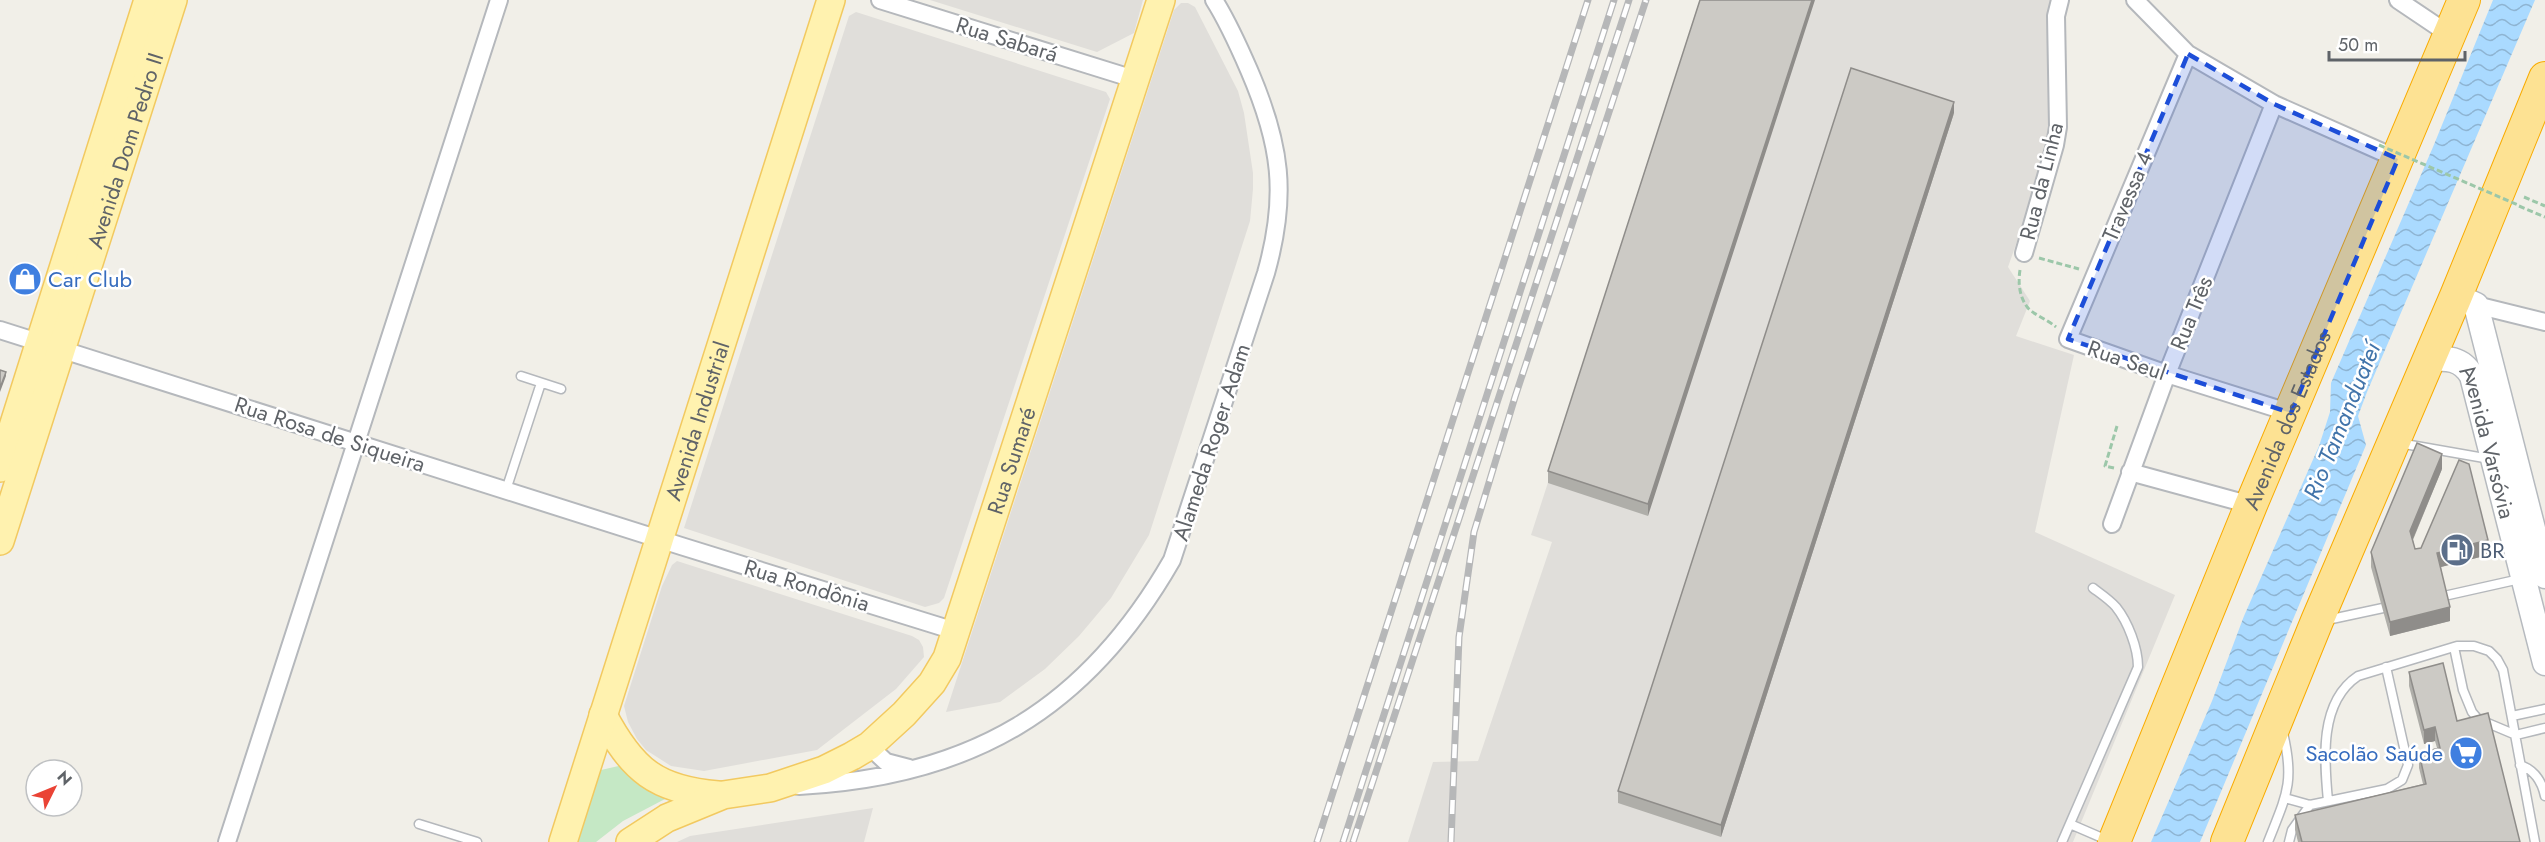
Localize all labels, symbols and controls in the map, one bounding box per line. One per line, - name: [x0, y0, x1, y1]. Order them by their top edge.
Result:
- street label: Rua Sabará: [952, 8, 1062, 70]
- scale bar: [2329, 24, 2466, 62]
- text: 50 m: [2338, 32, 2378, 58]
- street label: Avenida Dom Pedro II: [79, 49, 171, 252]
- street label: Rua da Linha: [2011, 119, 2071, 243]
- street label: Travessa 4: [2094, 146, 2160, 246]
- shop icon: Car Club: [7, 261, 43, 297]
- place label: Car Club: [48, 263, 132, 295]
- street label: Rua Três: [2162, 271, 2220, 355]
- street label: Avenida dos Estados: [2235, 325, 2339, 514]
- street label: Rua Seul: [2083, 332, 2171, 388]
- water label: Rio Tamanduateí: [2294, 334, 2390, 505]
- street label: Avenida Industrial: [657, 337, 737, 504]
- street label: Alameda Roger Adam: [1164, 339, 1258, 545]
- street label: Avenida Varsóvia: [2452, 357, 2524, 522]
- street label: Rua Rosa de Siqueira: [230, 388, 430, 480]
- street label: Rua Sumaré: [979, 403, 1044, 518]
- fuel station icon: BR: [2439, 532, 2475, 568]
- place label: BR: [2480, 534, 2505, 566]
- street label: Rua Rondônia: [740, 551, 874, 619]
- supermarket icon: Sacolão Saúde: [2448, 735, 2484, 771]
- place label: Sacolão Saúde: [2305, 737, 2443, 769]
- north arrow: [24, 758, 84, 818]
- text: N: [52, 766, 77, 791]

